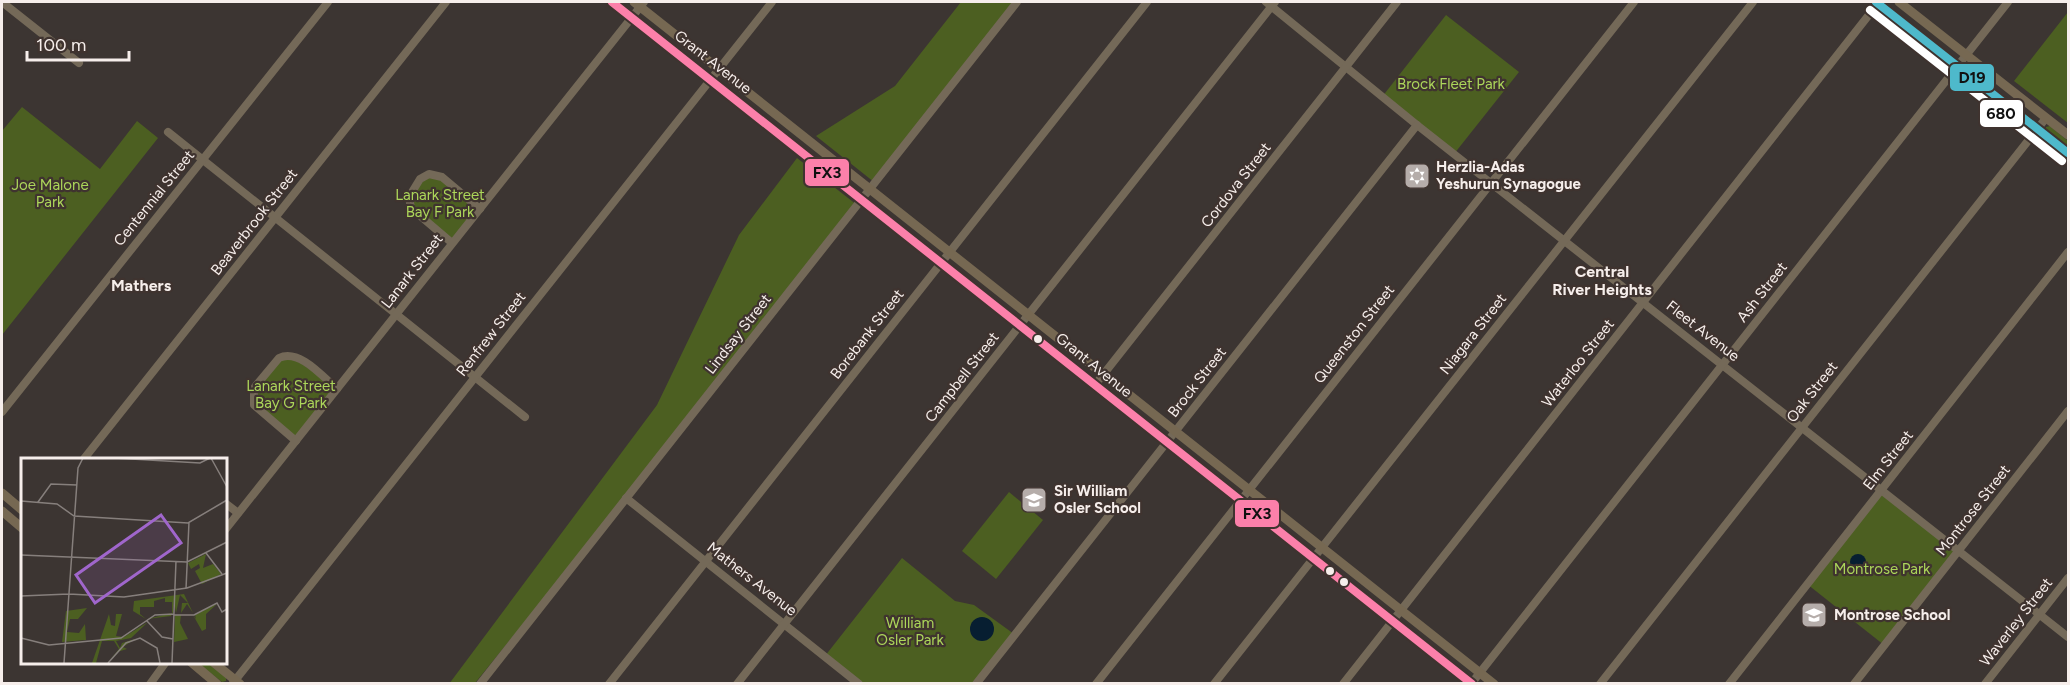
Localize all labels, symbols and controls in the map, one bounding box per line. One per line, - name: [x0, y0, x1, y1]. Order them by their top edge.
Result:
- scale bar: [27, 24, 129, 62]
- street label: Grant Avenue: [671, 26, 755, 98]
- text: 100 m: [36, 34, 86, 56]
- line badge: D19: [1949, 63, 1995, 92]
- text: D19: [1958, 68, 1986, 87]
- park label: Brock Fleet Park: [1397, 75, 1506, 93]
- line badge: 680: [1979, 99, 2024, 128]
- text: 680: [1986, 104, 2016, 123]
- street label: Cordova Street: [1197, 139, 1275, 231]
- street label: Centennial Street: [110, 146, 198, 250]
- line badge: FX3: [804, 158, 850, 187]
- place label: Herzlia-Adas Yeshurun Synagogue: [1436, 158, 1582, 193]
- synagogue icon: Herzlia-Adas Yeshurun Synagogue: [1402, 161, 1432, 191]
- text: FX3: [813, 163, 841, 182]
- street label: Beaverbrook Street: [207, 165, 301, 279]
- park label: Joe Malone Park: [11, 176, 89, 211]
- park label: Lanark Street Bay F Park: [395, 186, 485, 221]
- street label: Lanark Street: [377, 230, 447, 312]
- street label: Ash Street: [1733, 258, 1791, 326]
- district label: Central River Heights: [1552, 262, 1652, 299]
- district label: Mathers: [111, 276, 172, 295]
- street label: Queenston Street: [1310, 281, 1398, 387]
- street label: Borebank Street: [826, 285, 908, 382]
- street label: Renfrew Street: [453, 288, 530, 380]
- street label: Lindsay Street: [701, 290, 775, 378]
- street label: Niagara Street: [1436, 290, 1510, 378]
- street label: Fleet Avenue: [1663, 297, 1743, 365]
- street label: Waterloo Street: [1538, 315, 1618, 411]
- street label: Campbell Street: [921, 328, 1003, 426]
- street label: Grant Avenue: [1052, 329, 1136, 401]
- unlabelled marker: [1032, 333, 1044, 345]
- street label: Brock Street: [1164, 343, 1230, 421]
- street label: Oak Street: [1783, 358, 1842, 426]
- park label: Lanark Street Bay G Park: [246, 377, 336, 412]
- street label: Elm Street: [1859, 426, 1917, 493]
- inset map: [21, 458, 226, 664]
- street label: Montrose Street: [1932, 461, 2014, 559]
- place label: Sir William Osler School: [1054, 482, 1141, 517]
- school or university icon: Sir William Osler School: [1019, 485, 1049, 515]
- line badge: FX3: [1234, 499, 1280, 528]
- text: FX3: [1243, 504, 1271, 523]
- street label: Mathers Avenue: [703, 538, 801, 620]
- park label: Montrose Park: [1834, 560, 1931, 578]
- unlabelled marker: [1324, 565, 1336, 577]
- street label: Waverley Street: [1976, 574, 2056, 670]
- unlabelled marker: [1338, 576, 1350, 588]
- school or university icon: Montrose School: [1799, 600, 1829, 630]
- place label: Montrose School: [1834, 606, 1950, 624]
- park label: William Osler Park: [876, 614, 944, 649]

